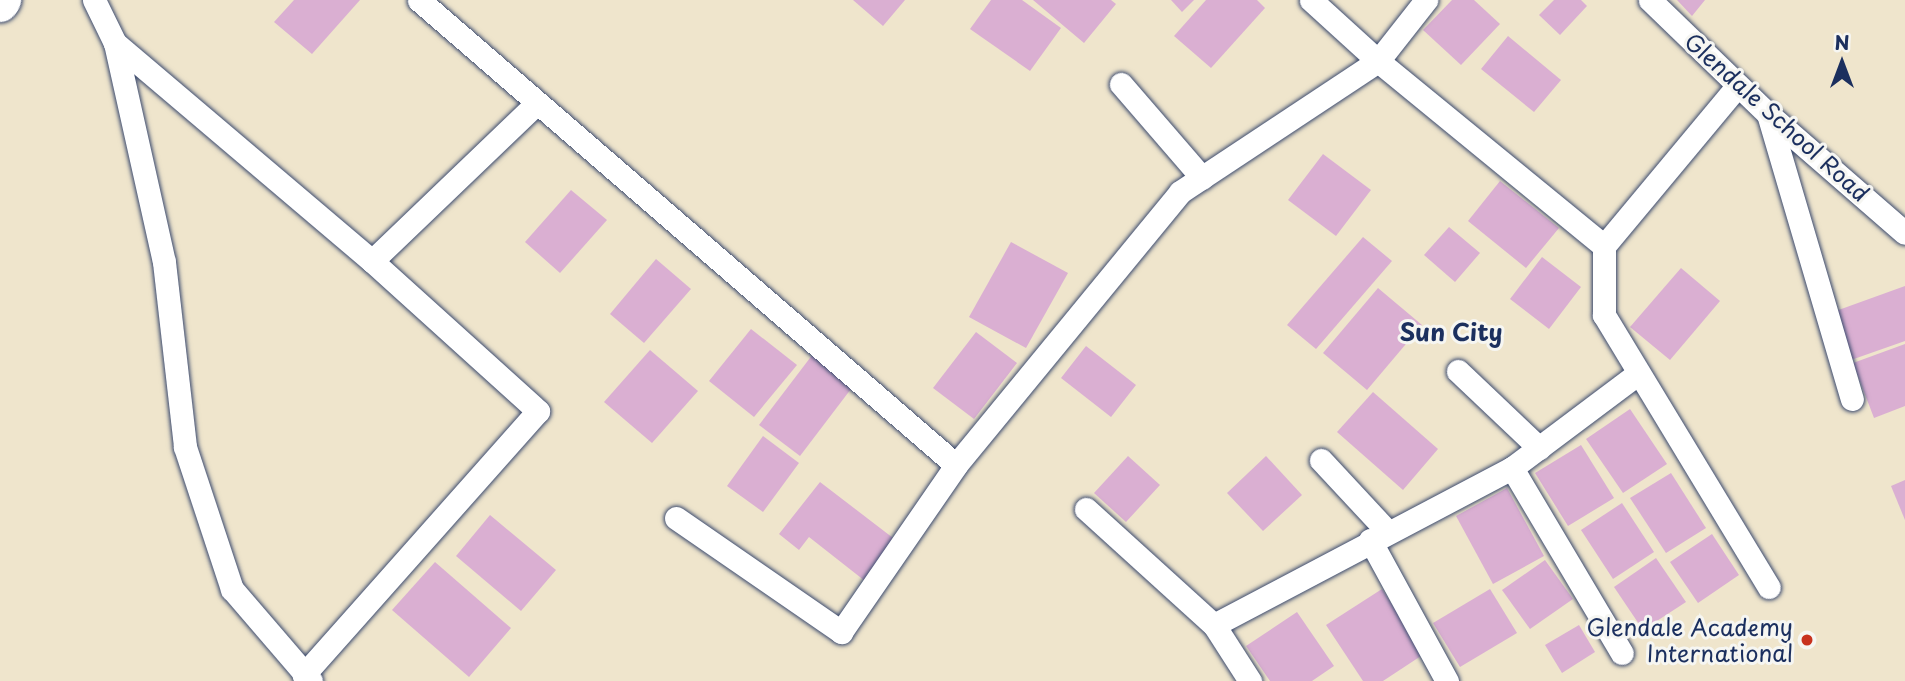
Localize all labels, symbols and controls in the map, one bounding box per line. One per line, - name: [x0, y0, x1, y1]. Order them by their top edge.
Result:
- street label: Glendale School Road: [1679, 27, 1875, 207]
- north arrow: [1807, 28, 1877, 98]
- text: N: [1834, 28, 1850, 56]
- district label: Sun City: [1400, 318, 1502, 346]
- place label: Glendale Academy International: [1586, 613, 1793, 667]
- marker: Glendale Academy International: [1799, 632, 1815, 648]

